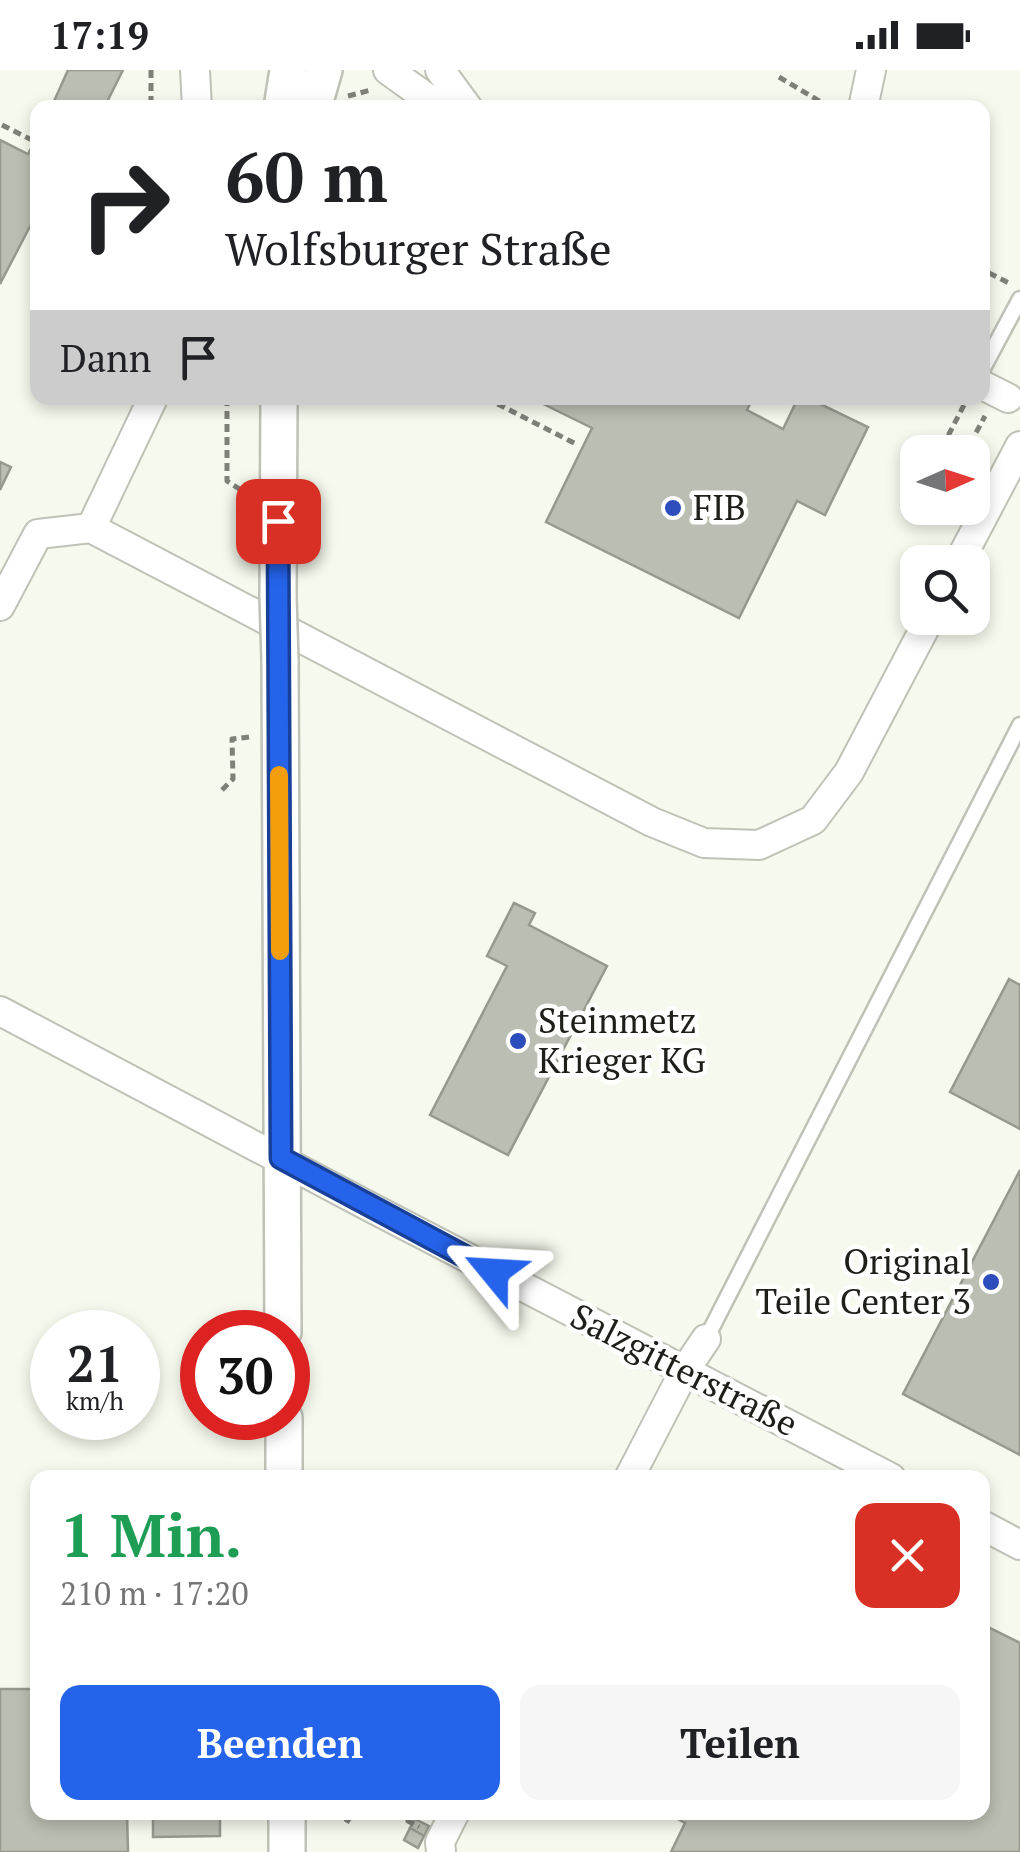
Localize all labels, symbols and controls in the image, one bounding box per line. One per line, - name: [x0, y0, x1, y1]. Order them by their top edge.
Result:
- text: 17:19: [50, 10, 149, 60]
- text: 60 m: [225, 129, 388, 222]
- icon: right: [60, 140, 190, 270]
- text: Wolfsburger Straße: [225, 218, 612, 278]
- icon: arrive: [171, 330, 226, 385]
- text: Dann: [60, 333, 151, 383]
- north arrow: [900, 435, 990, 525]
- map controls: [900, 435, 990, 635]
- pin: [236, 479, 321, 564]
- place label: FIB: [693, 484, 746, 530]
- icon: arrive: [251, 494, 306, 549]
- marker: FIB: [662, 497, 684, 519]
- button: search: [900, 545, 990, 635]
- place label: Steinmetz Krieger KG: [538, 997, 706, 1083]
- marker: Steinmetz Krieger KG: [507, 1030, 529, 1052]
- position arrow: [442, 1220, 546, 1324]
- place label: Original Teile Center 3: [755, 1238, 971, 1324]
- marker: Original Teile Center 3: [980, 1271, 1002, 1293]
- street label: Salzgitterstraße: [563, 1292, 806, 1446]
- speed limit sign: 30: [180, 1310, 310, 1440]
- text: 21: [67, 1330, 123, 1396]
- text: km/h: [66, 1384, 124, 1417]
- text: 1 Min.: [60, 1495, 242, 1574]
- button: close: [855, 1503, 960, 1608]
- text: 210 m · 17:20: [60, 1572, 248, 1614]
- button: Beenden: [60, 1685, 500, 1800]
- button: Teilen: [520, 1685, 960, 1800]

